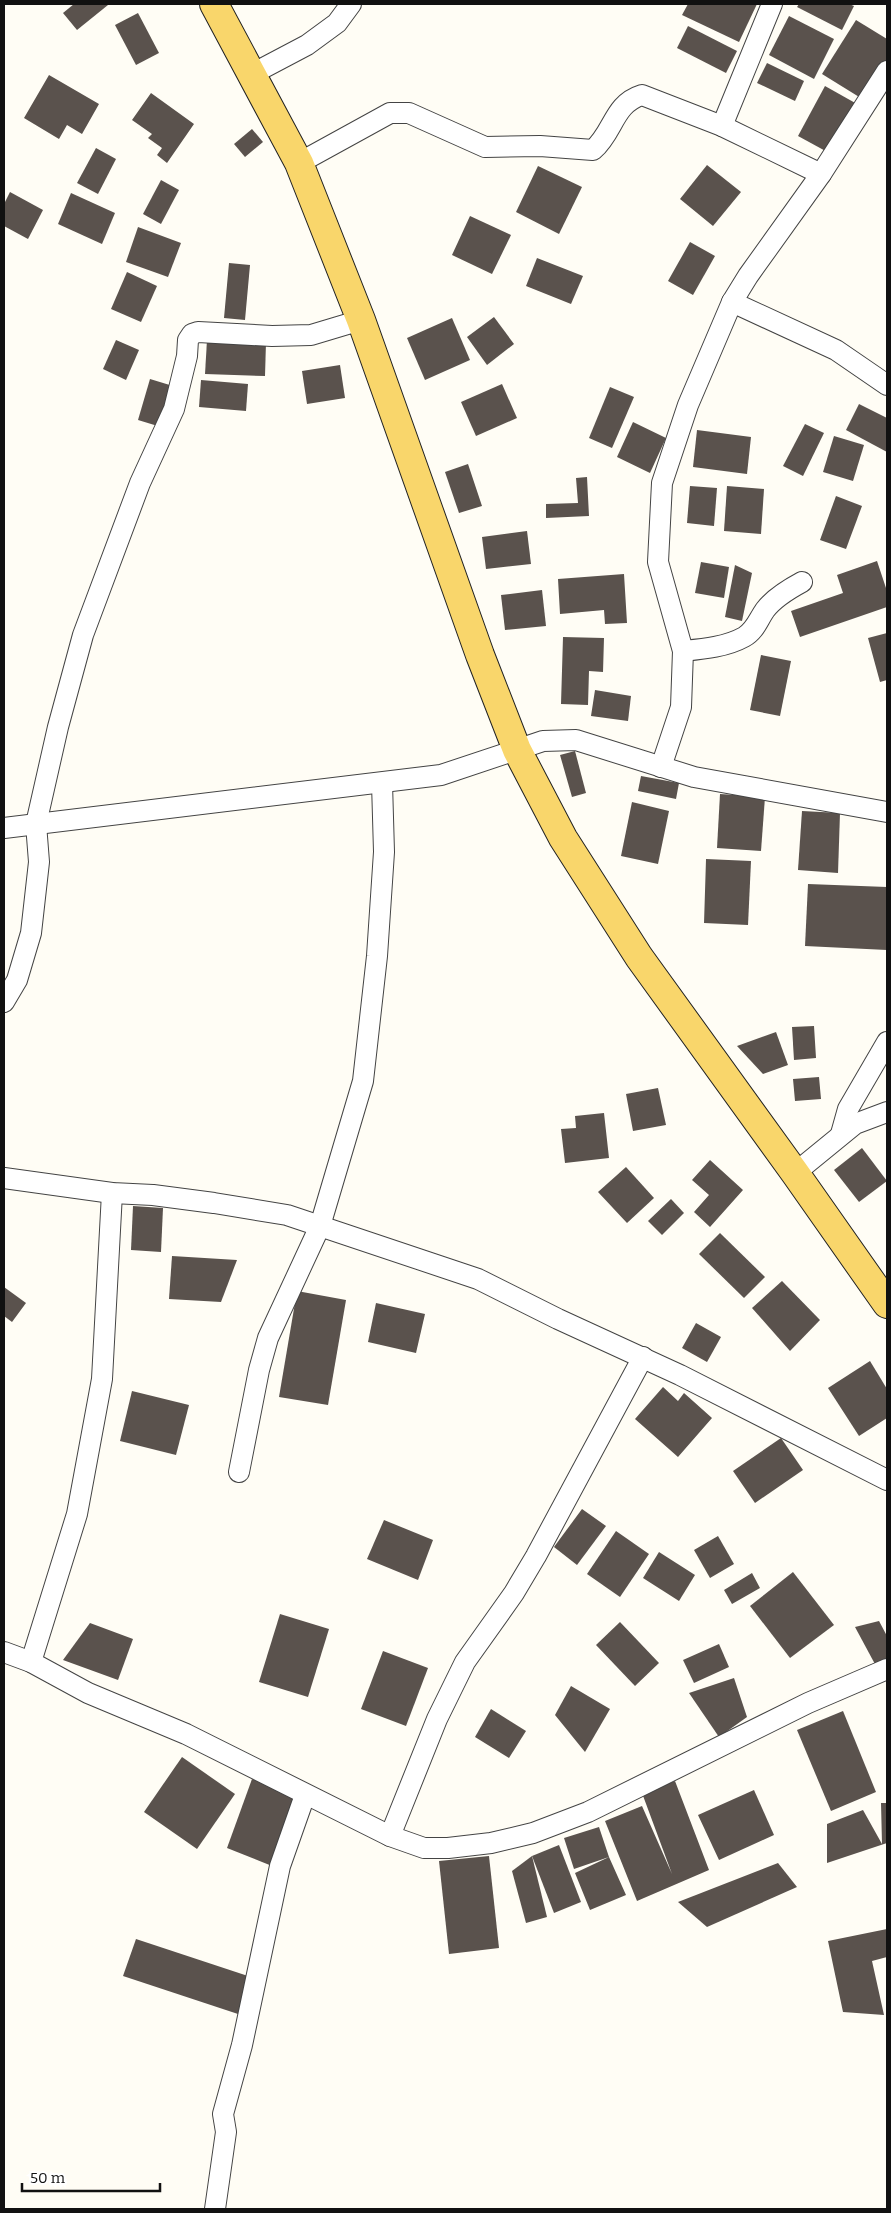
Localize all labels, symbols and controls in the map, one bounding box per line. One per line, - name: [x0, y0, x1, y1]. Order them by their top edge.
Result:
- scale bar: [22, 2160, 160, 2192]
- text: 50 m: [30, 2169, 66, 2187]

